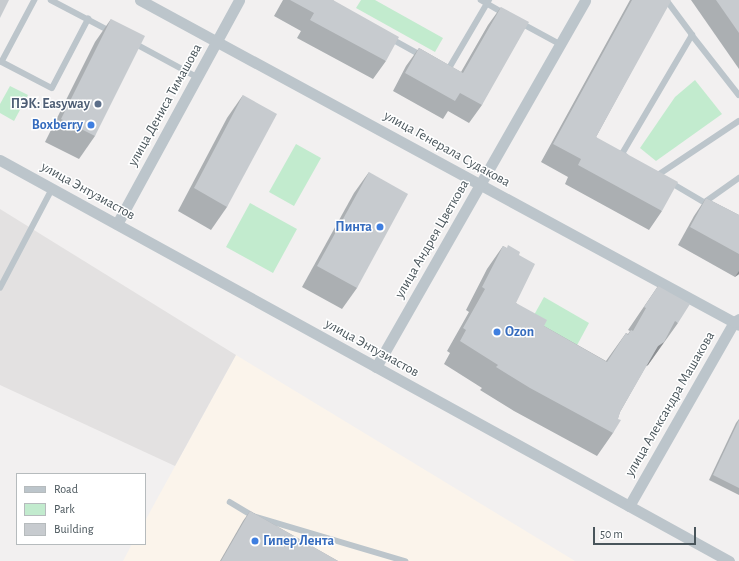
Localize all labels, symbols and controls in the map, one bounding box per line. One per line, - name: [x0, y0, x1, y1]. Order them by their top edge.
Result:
- street label: улица Дениса Тимашова: [124, 41, 206, 169]
- place label: ПЭК: Easyway: [11, 96, 90, 112]
- marker: ПЭК: Easyway: [93, 99, 103, 109]
- street label: улица Генерала Судакова: [381, 107, 513, 191]
- place label: Boxberry: [32, 117, 83, 133]
- marker: Boxberry: [86, 120, 96, 130]
- street label: улица Энтузиастов: [38, 158, 138, 224]
- street label: улица Андрея Цветкова: [391, 177, 473, 301]
- place label: Пинта: [335, 219, 372, 235]
- marker: Пинта: [375, 222, 385, 232]
- street label: улица Энтузиастов: [322, 315, 422, 381]
- place label: Ozon: [505, 324, 534, 340]
- marker: Ozon: [492, 327, 502, 337]
- street label: улица Александра Машакова: [622, 328, 718, 480]
- legend: [16, 473, 146, 545]
- text: Road: [54, 483, 78, 495]
- text: Park: [54, 503, 75, 515]
- scale bar: [595, 519, 698, 545]
- text: Building: [54, 523, 94, 535]
- text: 50 m: [600, 528, 623, 540]
- place label: Гипер Лента: [263, 533, 334, 549]
- marker: Гипер Лента: [250, 536, 260, 546]

